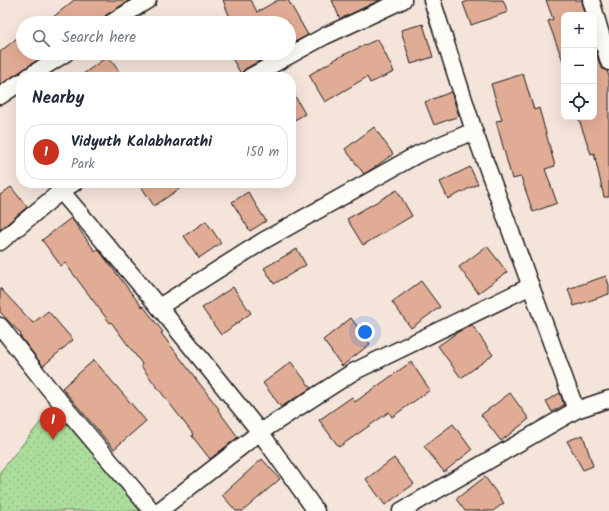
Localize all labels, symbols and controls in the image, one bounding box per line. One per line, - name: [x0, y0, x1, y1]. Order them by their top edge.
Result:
- map controls: [561, 12, 597, 120]
- button: +: [561, 12, 597, 48]
- search box: [16, 16, 296, 60]
- text: Search here: [62, 26, 136, 50]
- icon: search: [30, 27, 52, 49]
- button: −: [561, 48, 597, 84]
- button: locate: [561, 84, 597, 120]
- text: Nearby: [32, 85, 84, 112]
- text: Vidyuth Kalabharathi: [71, 130, 212, 154]
- text: 1: [44, 142, 48, 163]
- text: 150 m: [246, 142, 279, 163]
- text: Park: [71, 154, 95, 175]
- your location: [355, 322, 375, 342]
- pin: 1: [40, 407, 66, 440]

